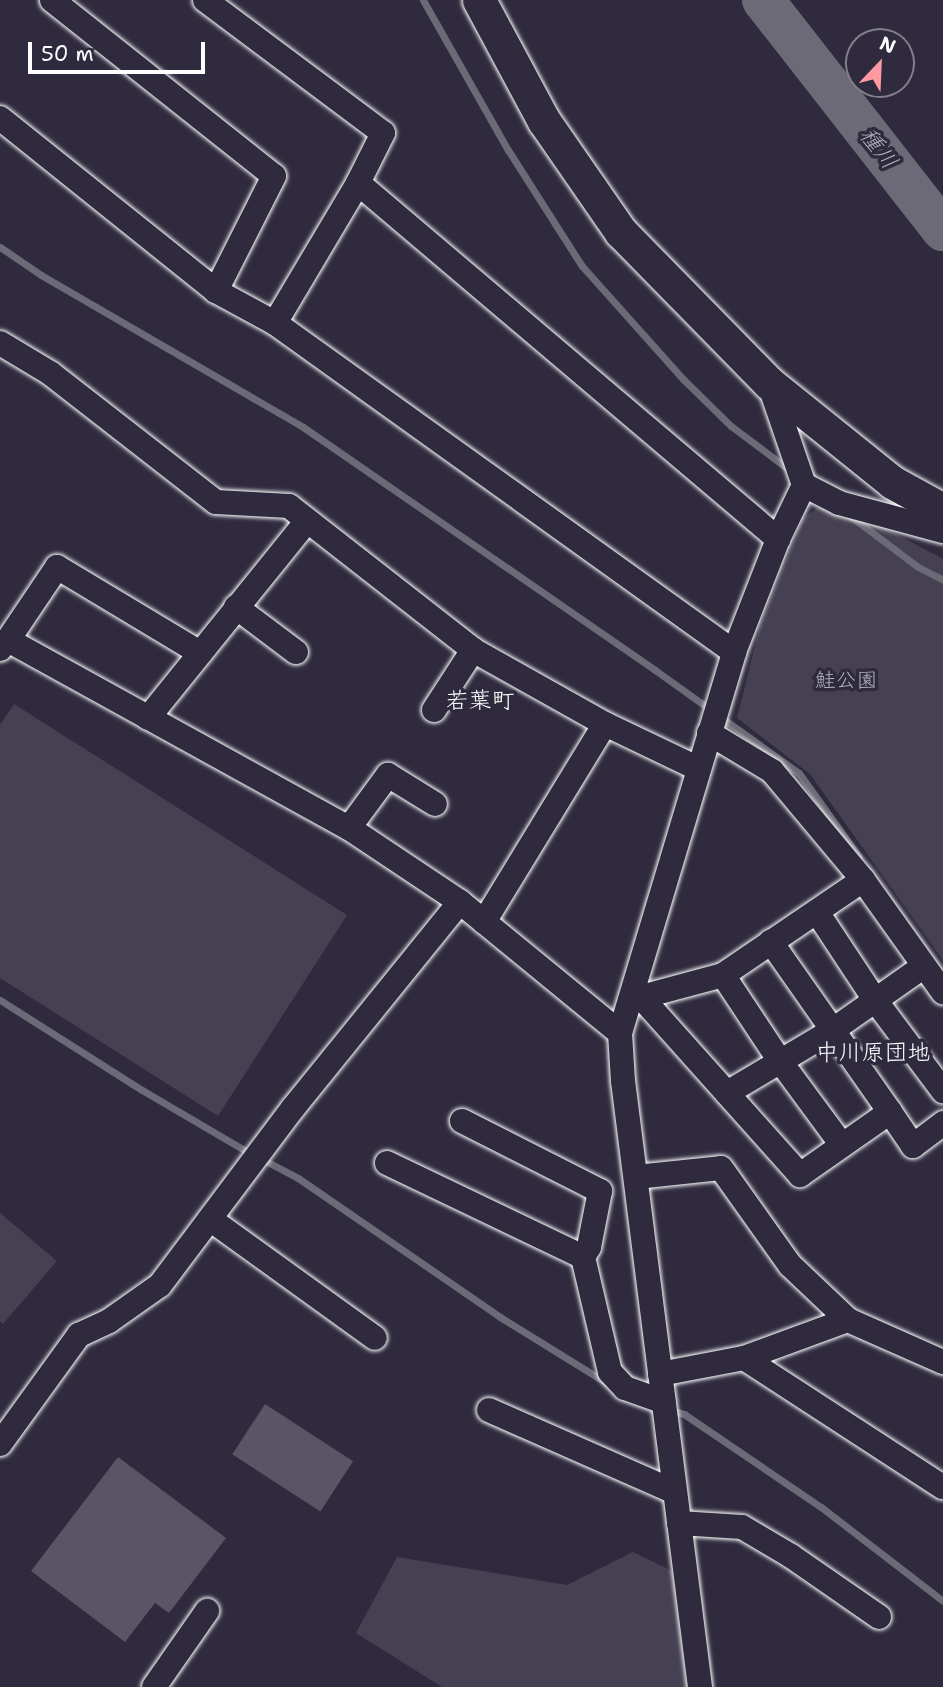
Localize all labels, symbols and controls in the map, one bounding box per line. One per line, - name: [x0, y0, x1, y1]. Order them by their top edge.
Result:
- scale bar: [32, 28, 208, 72]
- north arrow: [845, 28, 915, 98]
- text: N: [876, 31, 899, 59]
- text: 50 m: [41, 40, 94, 68]
- water label: 種川: [854, 121, 904, 175]
- park label: 鮭公園: [815, 667, 877, 693]
- district label: 若葉町: [446, 686, 514, 714]
- district label: 中川原団地: [816, 1038, 930, 1066]

